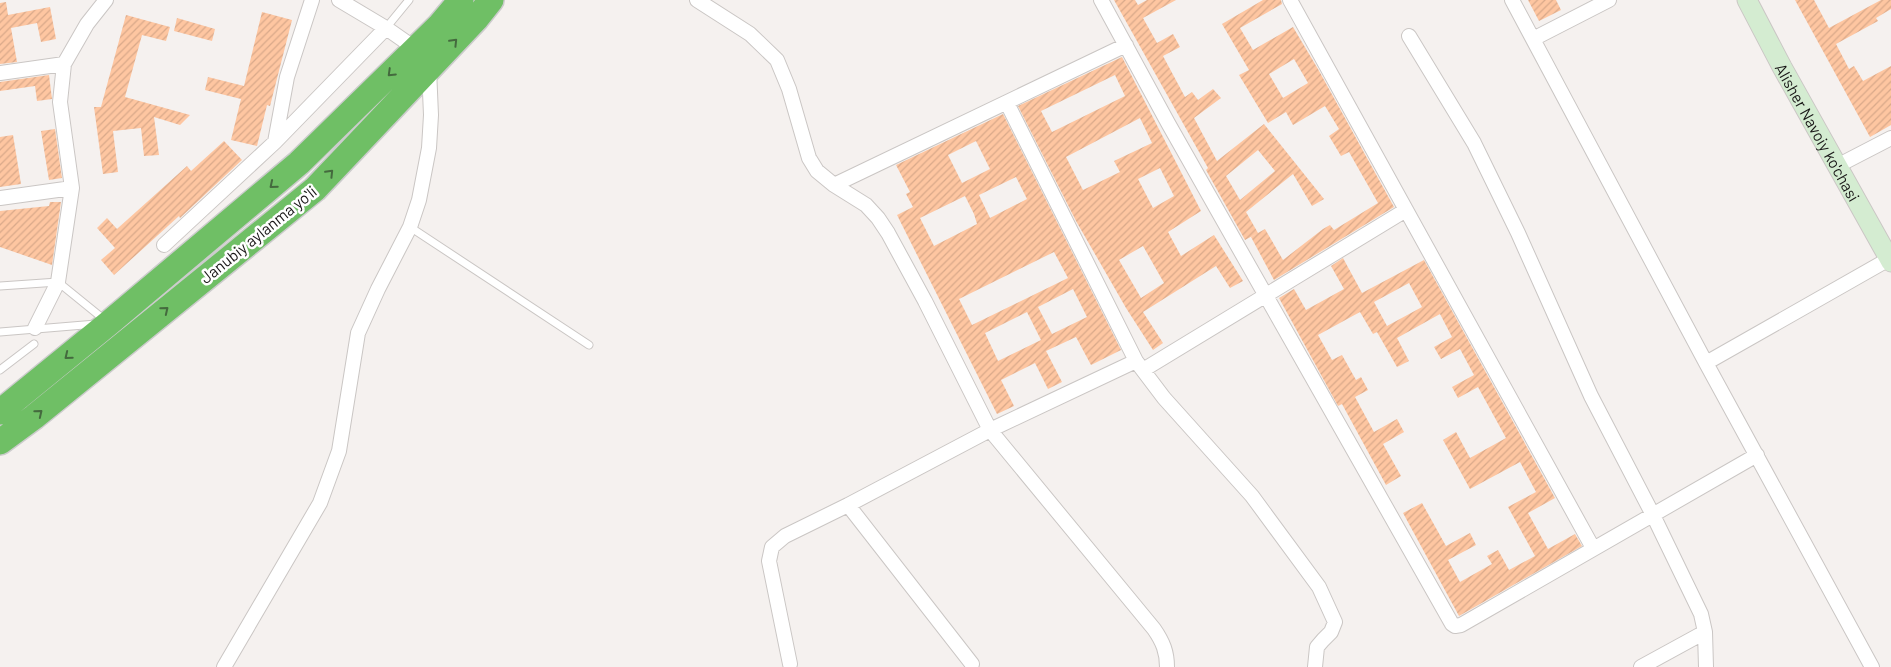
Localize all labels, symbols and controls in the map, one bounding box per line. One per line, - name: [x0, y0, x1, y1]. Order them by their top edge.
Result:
- one-way arrow: [448, 39, 457, 48]
- street label: Alisher Navoiy ko'chasi: [1772, 59, 1865, 204]
- one-way arrow: [388, 67, 397, 76]
- one-way arrow: [324, 169, 333, 178]
- one-way arrow: [270, 179, 279, 188]
- street label: Janubiy aylanma yoʻli: [196, 181, 320, 287]
- one-way arrow: [159, 308, 168, 316]
- one-way arrow: [65, 351, 74, 359]
- one-way arrow: [33, 410, 42, 418]

